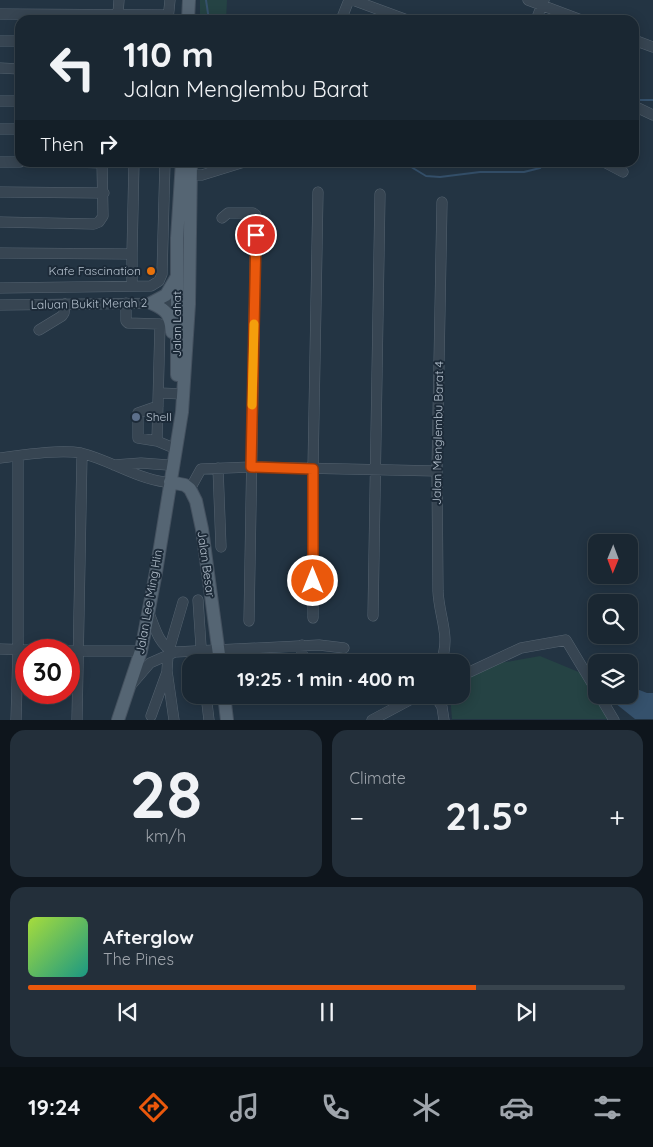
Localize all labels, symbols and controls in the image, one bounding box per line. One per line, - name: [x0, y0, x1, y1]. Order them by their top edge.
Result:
- text: 110 m: [123, 32, 214, 76]
- icon: left: [40, 35, 105, 100]
- text: Jalan Menglembu Barat: [123, 75, 369, 103]
- icon: right: [94, 130, 122, 158]
- text: Then: [40, 132, 84, 156]
- pin: [235, 214, 277, 256]
- icon: arrive: [242, 221, 270, 249]
- place label: Kafe Fascination: [48, 263, 141, 278]
- marker: Kafe Fascination: [145, 265, 157, 277]
- street label: Jalan Lahat: [169, 291, 184, 357]
- street label: Laluan Bukit Merah 2: [30, 295, 148, 312]
- street label: Jalan Menglembu Barat 4: [429, 361, 446, 505]
- place label: Shell: [146, 409, 172, 424]
- marker: Shell: [130, 411, 142, 423]
- street label: Jalan Besar: [194, 530, 219, 598]
- north arrow: [588, 534, 638, 584]
- map controls: [588, 534, 638, 704]
- street label: Jalan Lee Ming Hin: [132, 548, 165, 655]
- position arrow: [286, 554, 338, 606]
- button: search: [588, 594, 638, 644]
- speed limit sign: 30: [15, 639, 80, 704]
- button: layers: [588, 654, 638, 704]
- text: 19:25 · 1 min · 400 m: [237, 667, 415, 691]
- text: 28: [129, 753, 202, 834]
- text: Climate: [350, 768, 406, 788]
- text: 21.5°: [445, 792, 528, 840]
- text: −: [350, 800, 364, 835]
- text: +: [609, 800, 625, 835]
- text: km/h: [145, 826, 186, 846]
- text: Afterglow: [103, 925, 194, 949]
- text: The Pines: [103, 949, 174, 969]
- icon: previous: [114, 998, 142, 1026]
- icon: pause: [313, 998, 341, 1026]
- icon: next: [512, 998, 540, 1026]
- icon: directions: [136, 1090, 171, 1125]
- icon: music: [227, 1090, 262, 1125]
- icon: phone: [318, 1090, 353, 1125]
- icon: climate: [409, 1090, 444, 1125]
- icon: car: [499, 1090, 534, 1125]
- icon: filters: [590, 1090, 625, 1125]
- text: 19:24: [28, 1093, 80, 1121]

